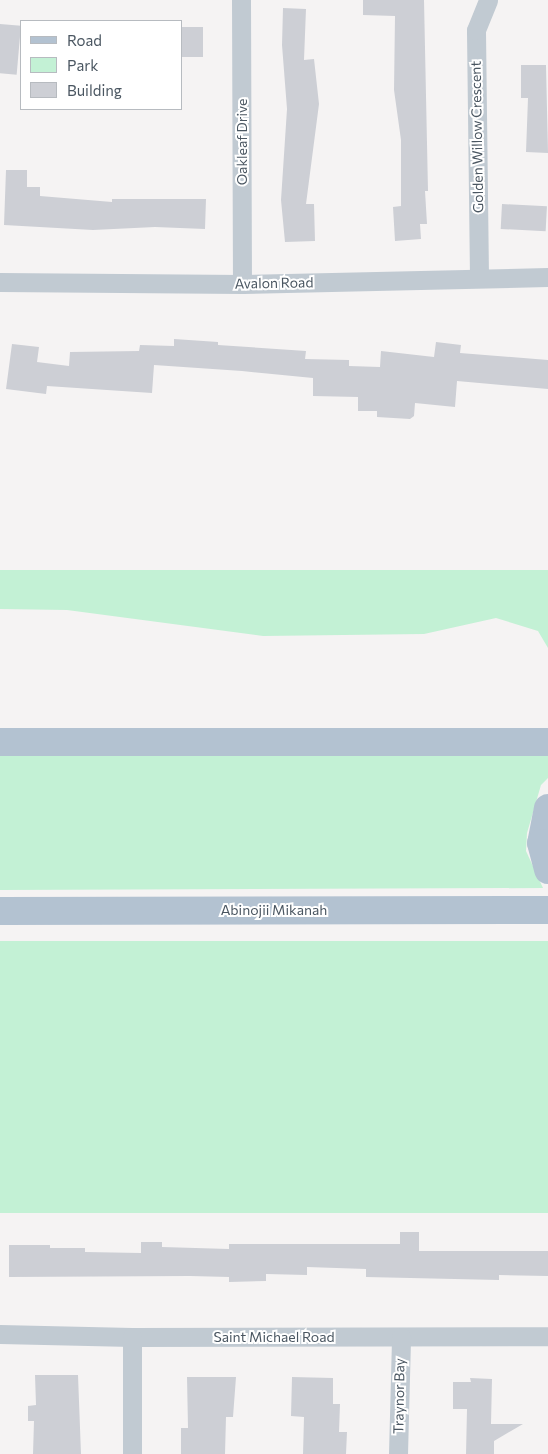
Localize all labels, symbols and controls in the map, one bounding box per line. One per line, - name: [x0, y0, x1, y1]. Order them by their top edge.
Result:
- legend: [20, 20, 182, 110]
- text: Road: [67, 31, 102, 49]
- text: Park: [67, 56, 98, 74]
- street label: Golden Willow Crescent: [467, 61, 487, 213]
- text: Building: [67, 81, 122, 99]
- street label: Oakleaf Drive: [234, 99, 250, 185]
- street label: Avalon Road: [234, 274, 314, 292]
- street label: Abinojii Mikanah: [221, 902, 327, 918]
- street label: Saint Michael Road: [213, 1329, 335, 1345]
- street label: Traynor Bay: [390, 1358, 408, 1434]

